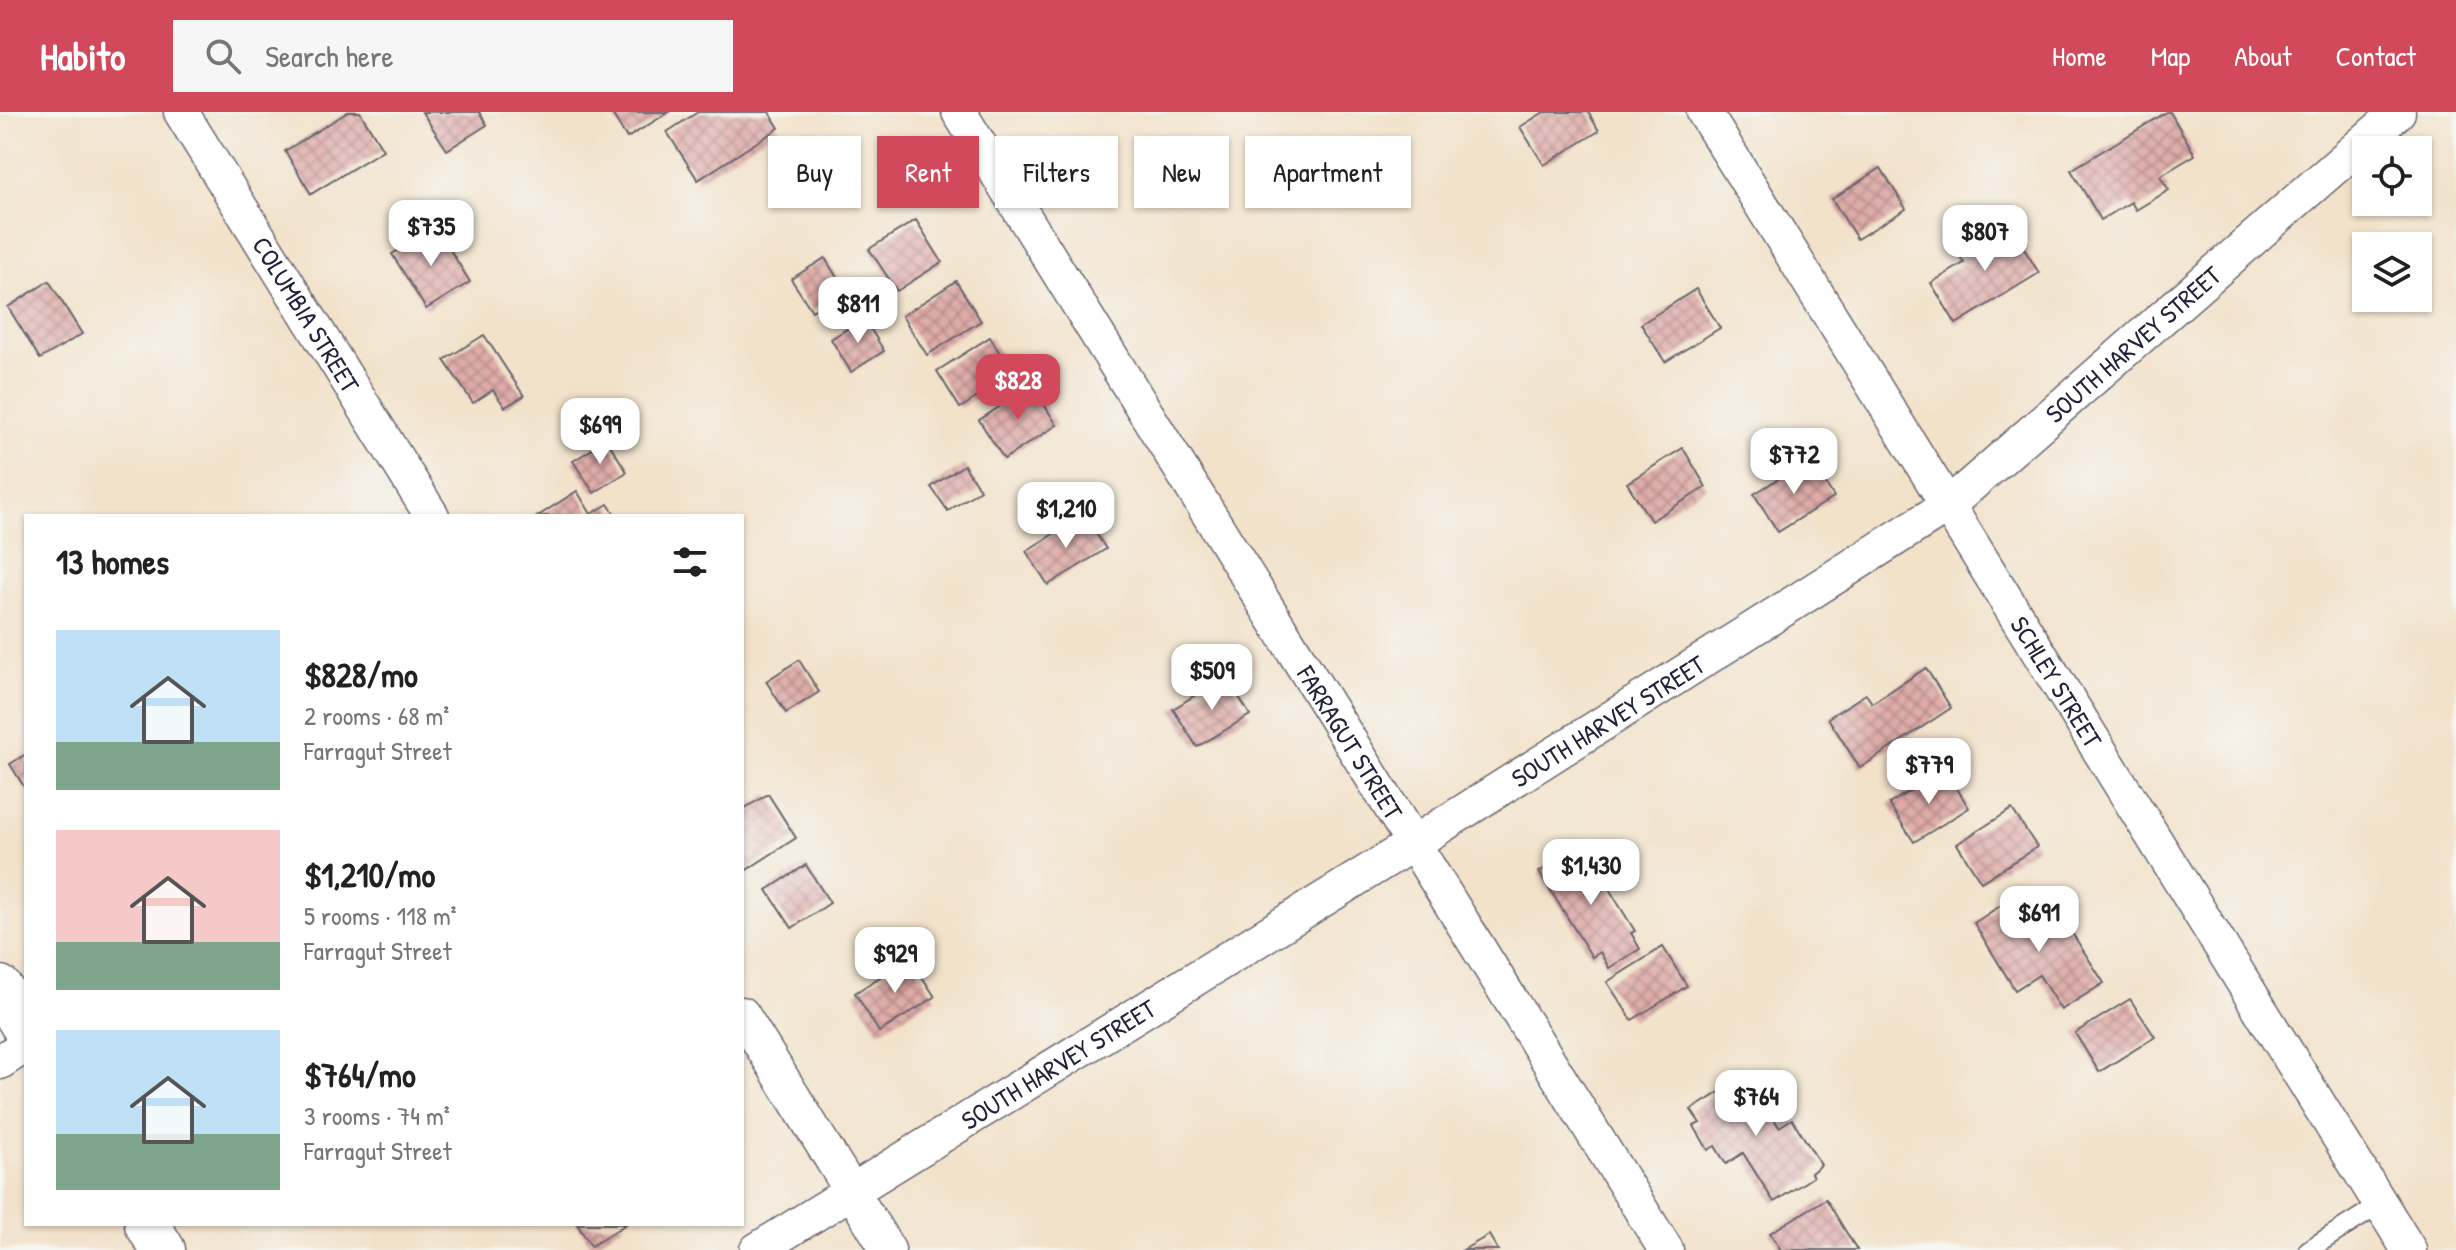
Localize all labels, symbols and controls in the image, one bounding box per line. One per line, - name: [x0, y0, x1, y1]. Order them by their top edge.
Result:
- search box: [173, 20, 733, 92]
- text: Habito: [40, 30, 125, 82]
- icon: search: [201, 34, 245, 78]
- text: Search here: [265, 36, 393, 76]
- text: Home: [2052, 37, 2107, 75]
- text: Map: [2151, 37, 2190, 75]
- text: About: [2234, 37, 2292, 75]
- text: Contact: [2336, 37, 2416, 75]
- chip: Buy: [768, 136, 861, 208]
- chip: Rent: [877, 136, 979, 208]
- chip: Filters: [995, 136, 1118, 208]
- chip: New: [1134, 136, 1229, 208]
- chip: Apartment: [1245, 136, 1411, 208]
- map controls: [2352, 136, 2432, 312]
- button: locate: [2352, 136, 2432, 216]
- pin: $735: [384, 200, 478, 268]
- pin: $807: [1938, 205, 2032, 273]
- text: $735: [407, 208, 455, 243]
- text: $807: [1961, 213, 2009, 248]
- street label: COLUMBIA STREET: [245, 230, 369, 399]
- button: layers: [2352, 232, 2432, 312]
- street label: SOUTH HARVEY STREET: [2037, 257, 2229, 430]
- pin: $811: [811, 277, 905, 345]
- text: $811: [836, 285, 880, 320]
- pin: $828: [971, 354, 1065, 422]
- text: $828: [994, 362, 1042, 397]
- pin: $699: [553, 398, 647, 466]
- text: $699: [579, 406, 621, 441]
- pin: $772: [1747, 428, 1841, 496]
- text: $772: [1768, 436, 1820, 471]
- pin: $1,210: [1001, 482, 1131, 550]
- text: $1,210: [1035, 490, 1097, 525]
- text: 13 homes: [56, 539, 169, 585]
- icon: filters: [668, 540, 712, 584]
- street label: SCHLEY STREET: [2003, 609, 2111, 754]
- pin: $509: [1165, 644, 1259, 712]
- street label: SOUTH HARVEY STREET: [1504, 646, 1712, 795]
- text: $828/mo: [304, 652, 418, 698]
- text: $509: [1189, 652, 1235, 687]
- street label: FARRAGUT STREET: [1289, 658, 1412, 826]
- icon: home: [120, 662, 216, 758]
- text: 2 rooms · 68 m²: [304, 698, 449, 733]
- text: Farragut Street: [304, 733, 452, 768]
- pin: $779: [1882, 738, 1976, 806]
- text: $779: [1905, 746, 1953, 781]
- pin: $1,430: [1526, 839, 1656, 907]
- text: $1,430: [1561, 847, 1621, 882]
- text: $1,210/mo: [304, 852, 435, 898]
- icon: home: [120, 862, 216, 958]
- pin: $691: [1992, 886, 2086, 954]
- text: $691: [2018, 894, 2060, 929]
- text: 5 rooms · 118 m²: [304, 898, 457, 933]
- pin: $929: [848, 927, 942, 995]
- text: Farragut Street: [304, 933, 452, 968]
- text: $929: [873, 935, 917, 970]
- street label: SOUTH HARVEY STREET: [954, 990, 1162, 1137]
- text: $764/mo: [304, 1052, 416, 1098]
- icon: home: [120, 1062, 216, 1158]
- pin: $764: [1709, 1070, 1803, 1138]
- text: $764: [1733, 1078, 1779, 1113]
- text: 3 rooms · 74 m²: [304, 1098, 450, 1133]
- text: Farragut Street: [304, 1133, 452, 1168]

